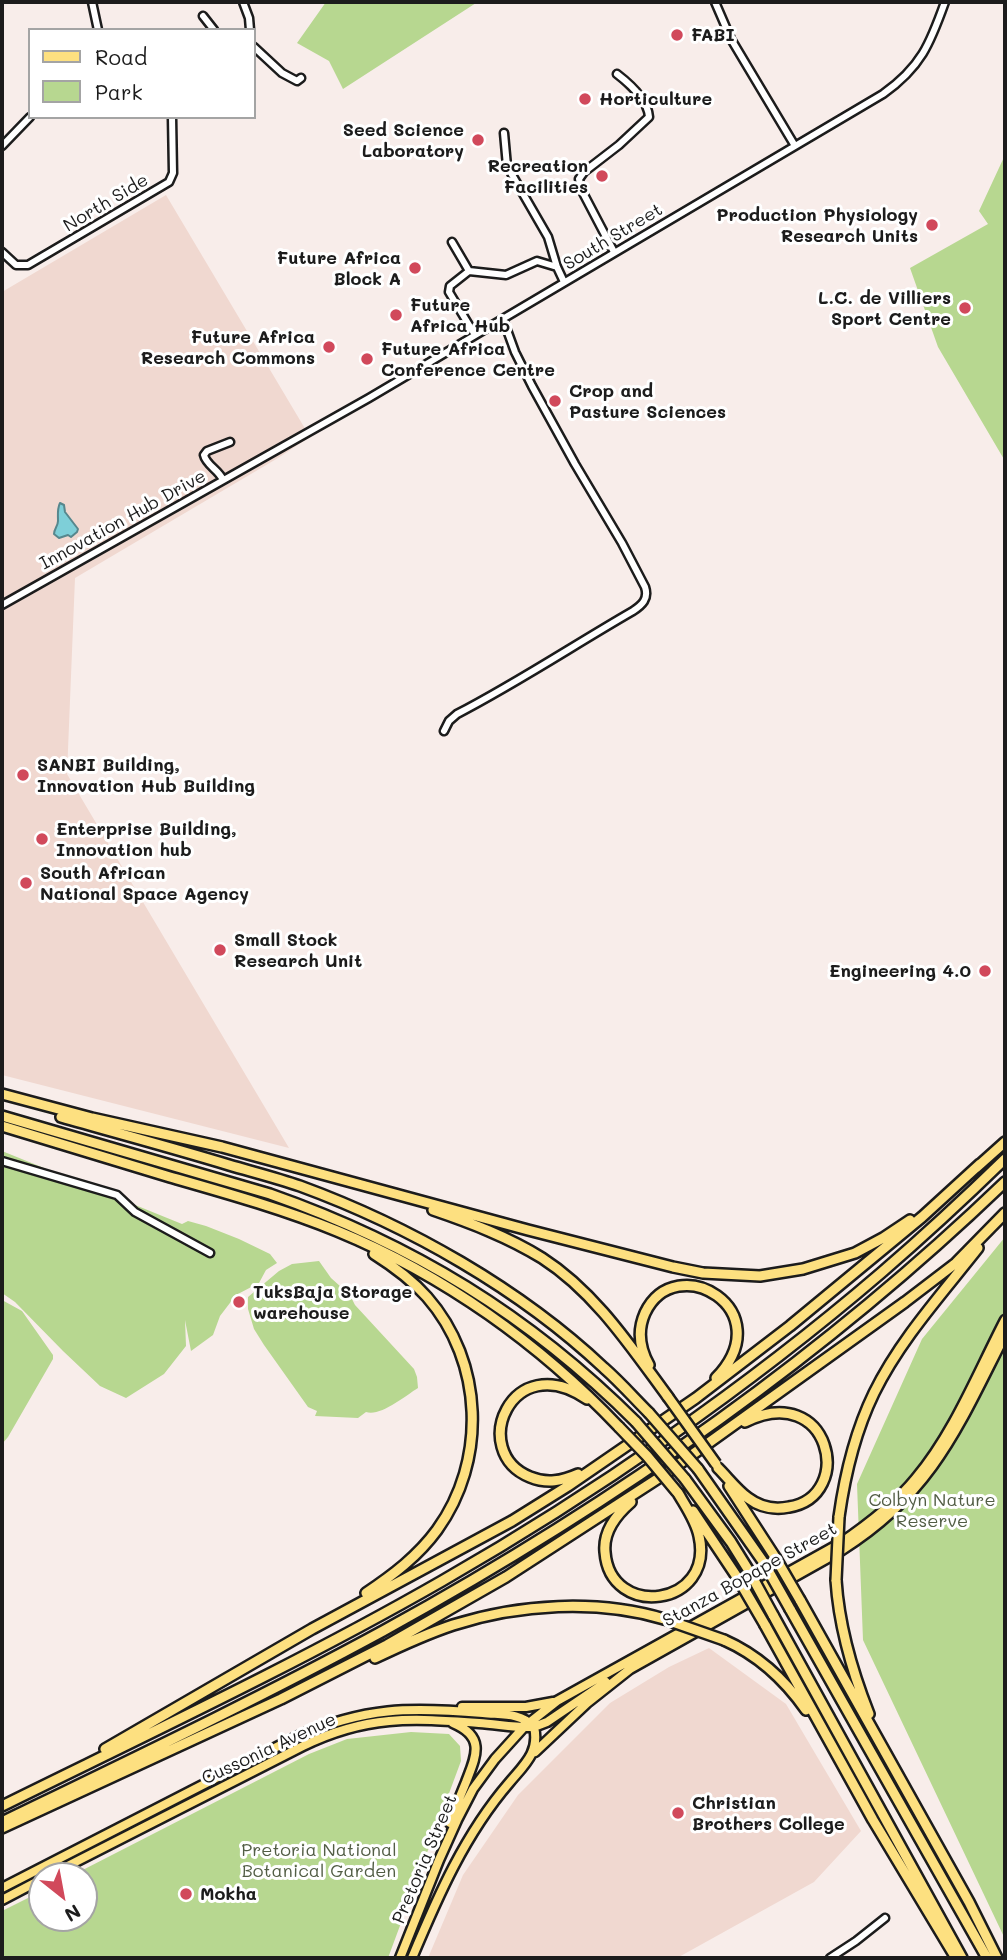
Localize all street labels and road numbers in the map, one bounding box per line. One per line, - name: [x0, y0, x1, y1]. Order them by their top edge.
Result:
- street label: North Side: [60, 169, 152, 237]
- street label: South Street: [560, 199, 666, 275]
- street label: Innovation Hub Drive: [36, 465, 210, 575]
- street label: Stanza Bopape Street: [659, 1518, 841, 1632]
- street label: Cussonia Avenue: [198, 1708, 340, 1790]
- street label: Pretoria Street: [388, 1791, 462, 1927]

